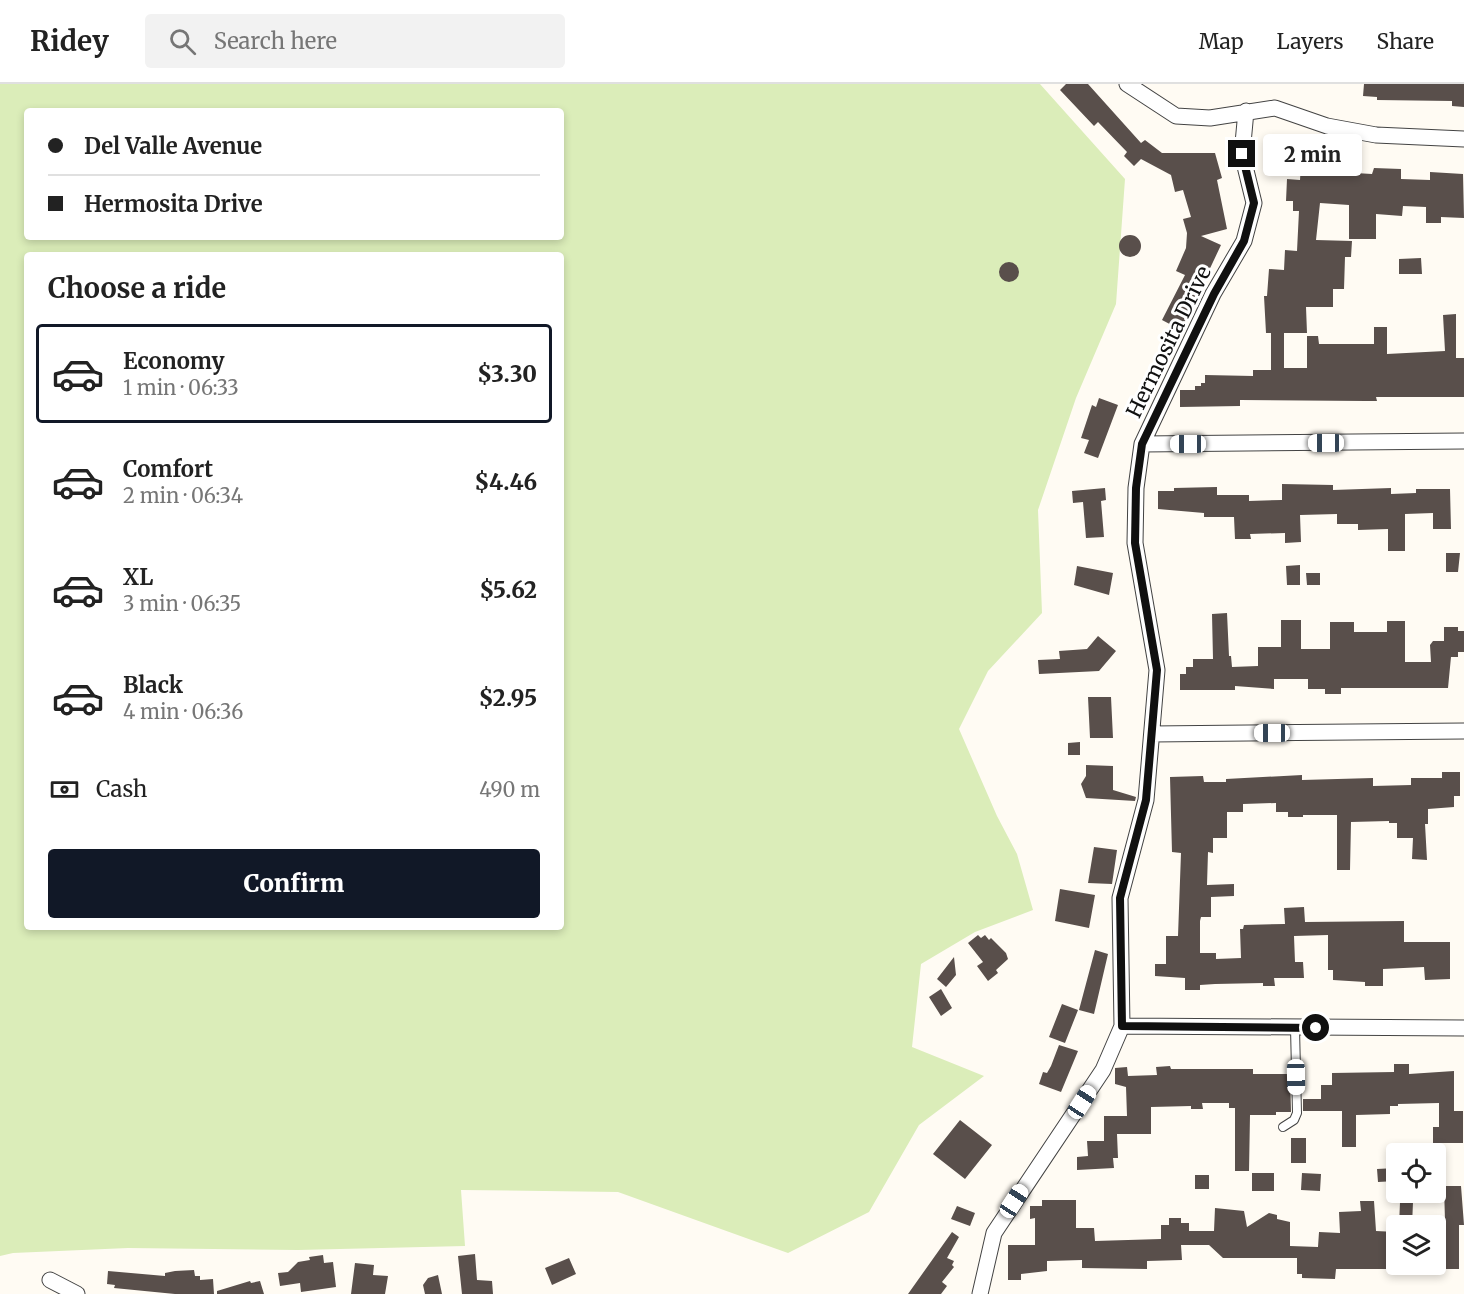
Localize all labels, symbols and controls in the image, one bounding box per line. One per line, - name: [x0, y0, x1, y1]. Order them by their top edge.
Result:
- search box: [145, 14, 565, 68]
- text: Ridey: [30, 23, 109, 59]
- icon: search: [166, 25, 199, 58]
- text: Search here: [214, 27, 337, 55]
- text: Map: [1199, 28, 1244, 55]
- text: Layers: [1277, 28, 1344, 55]
- text: Share: [1377, 28, 1434, 55]
- text: Del Valle Avenue: [84, 132, 262, 160]
- callout: 2 min: [1263, 133, 1362, 175]
- route end: [1228, 140, 1255, 167]
- text: 2 min: [1284, 142, 1341, 167]
- text: Hermosita Drive: [84, 190, 263, 218]
- street label: Hermosita Drive: [1120, 261, 1217, 422]
- text: Choose a ride: [48, 271, 226, 305]
- icon: car: [51, 347, 105, 401]
- text: Economy: [123, 347, 224, 375]
- text: $3.30: [477, 360, 537, 388]
- text: 1 min · 06:33: [123, 375, 239, 400]
- car: [1308, 434, 1344, 452]
- car: [1170, 435, 1206, 453]
- icon: car: [51, 455, 105, 509]
- text: Comfort: [123, 455, 213, 483]
- text: $4.46: [475, 468, 537, 496]
- text: 2 min · 06:34: [123, 483, 243, 508]
- icon: car: [51, 563, 105, 617]
- text: XL: [123, 563, 153, 591]
- text: $5.62: [480, 576, 537, 604]
- text: 3 min · 06:35: [123, 591, 241, 616]
- icon: car: [51, 671, 105, 725]
- text: Black: [123, 671, 183, 699]
- text: $2.95: [479, 684, 537, 712]
- text: 4 min · 06:36: [123, 699, 243, 724]
- car: [1254, 724, 1290, 742]
- icon: cash: [48, 773, 81, 806]
- text: Cash: [96, 775, 147, 803]
- text: 490 m: [479, 777, 540, 802]
- button: Confirm: [48, 849, 540, 918]
- route start: [1302, 1014, 1329, 1041]
- car: [1287, 1059, 1305, 1095]
- car: [1065, 1082, 1099, 1122]
- map controls: [1386, 1143, 1446, 1275]
- button: locate: [1386, 1143, 1446, 1203]
- car: [997, 1181, 1031, 1221]
- button: layers: [1386, 1215, 1446, 1275]

